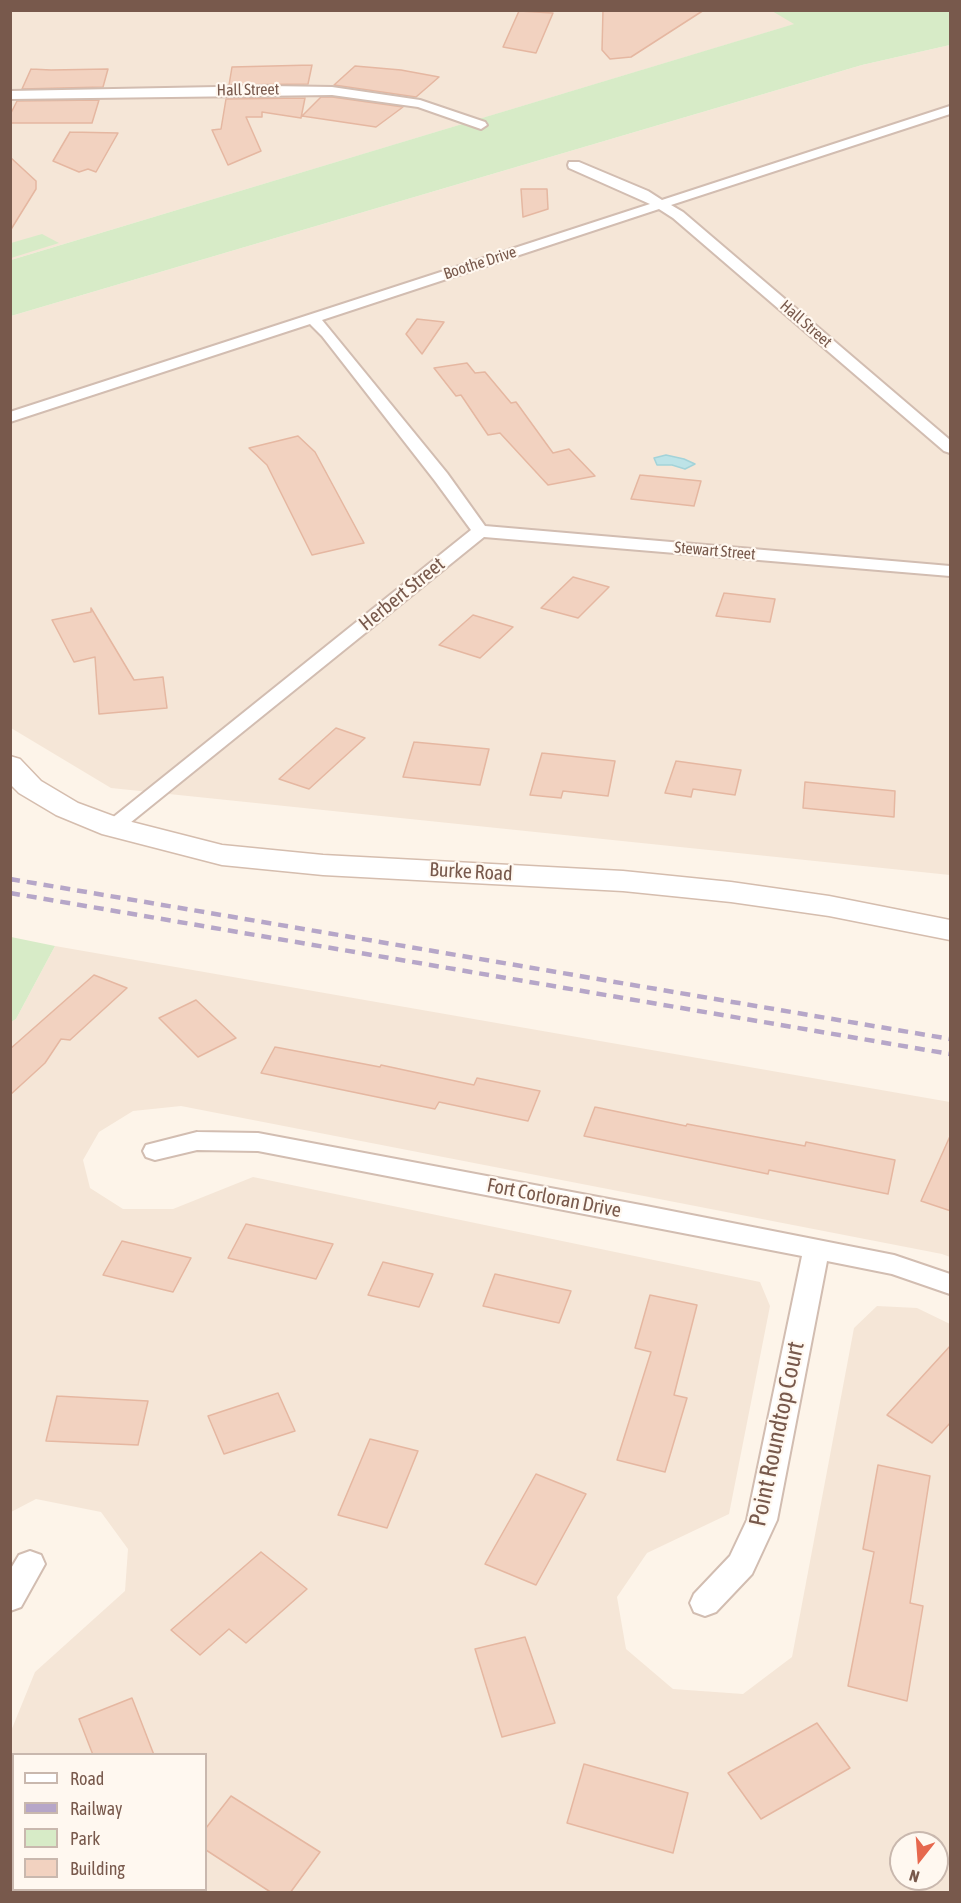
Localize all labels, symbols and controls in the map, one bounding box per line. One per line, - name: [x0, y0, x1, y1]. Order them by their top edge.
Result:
- street label: Hall Street: [217, 80, 279, 100]
- street label: Boothe Drive: [441, 242, 519, 284]
- street label: Hall Street: [776, 296, 836, 352]
- street label: Stewart Street: [674, 538, 756, 564]
- street label: Herbert Street: [354, 552, 450, 636]
- street label: Burke Road: [429, 858, 513, 886]
- street label: Fort Corloran Drive: [485, 1173, 623, 1223]
- street label: Point Roundtop Court: [743, 1339, 811, 1529]
- legend: [12, 1753, 207, 1891]
- text: Road: [70, 1768, 104, 1789]
- text: Railway: [70, 1798, 122, 1819]
- text: Park: [70, 1828, 100, 1849]
- north arrow: [889, 1831, 949, 1891]
- text: Building: [70, 1858, 125, 1879]
- text: N: [907, 1866, 921, 1886]

